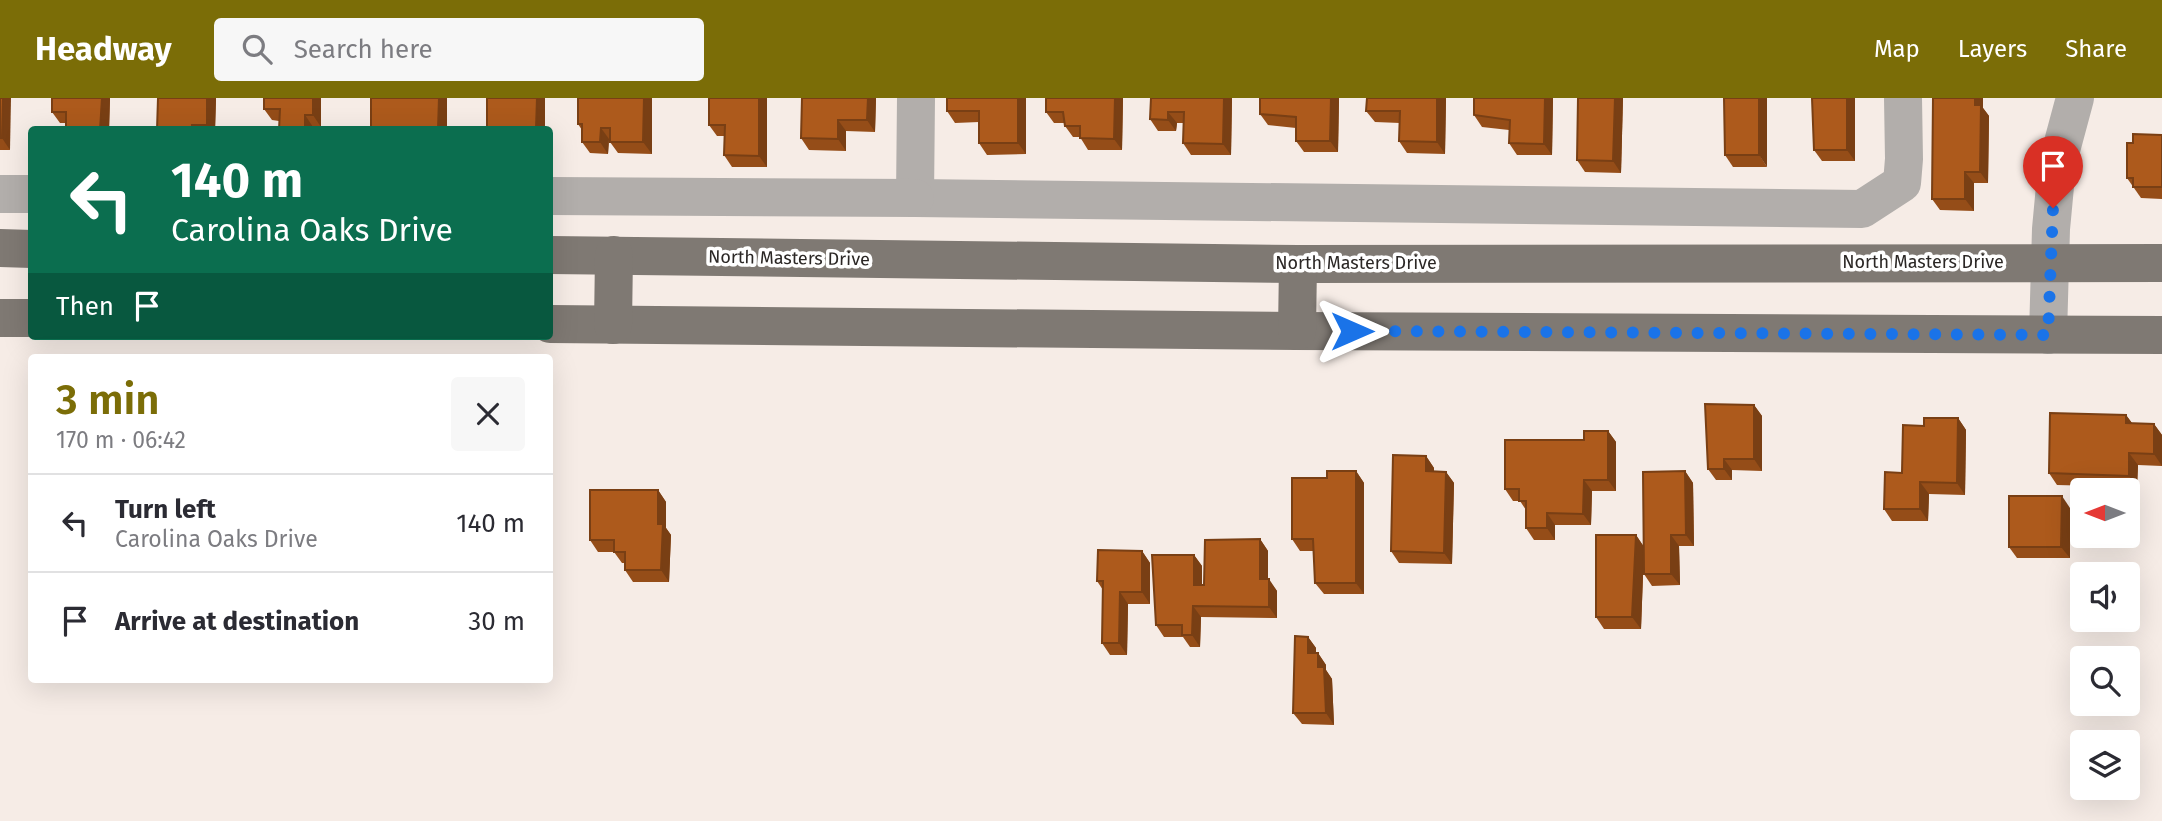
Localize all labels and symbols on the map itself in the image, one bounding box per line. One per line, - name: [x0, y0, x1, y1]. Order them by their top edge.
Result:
- pin: [2023, 136, 2083, 208]
- street label: North Masters Drive: [708, 246, 870, 270]
- street label: North Masters Drive: [1842, 251, 2004, 273]
- street label: North Masters Drive: [1275, 252, 1437, 274]
- position arrow: [1315, 294, 1389, 368]
- north arrow: [2070, 478, 2140, 548]

